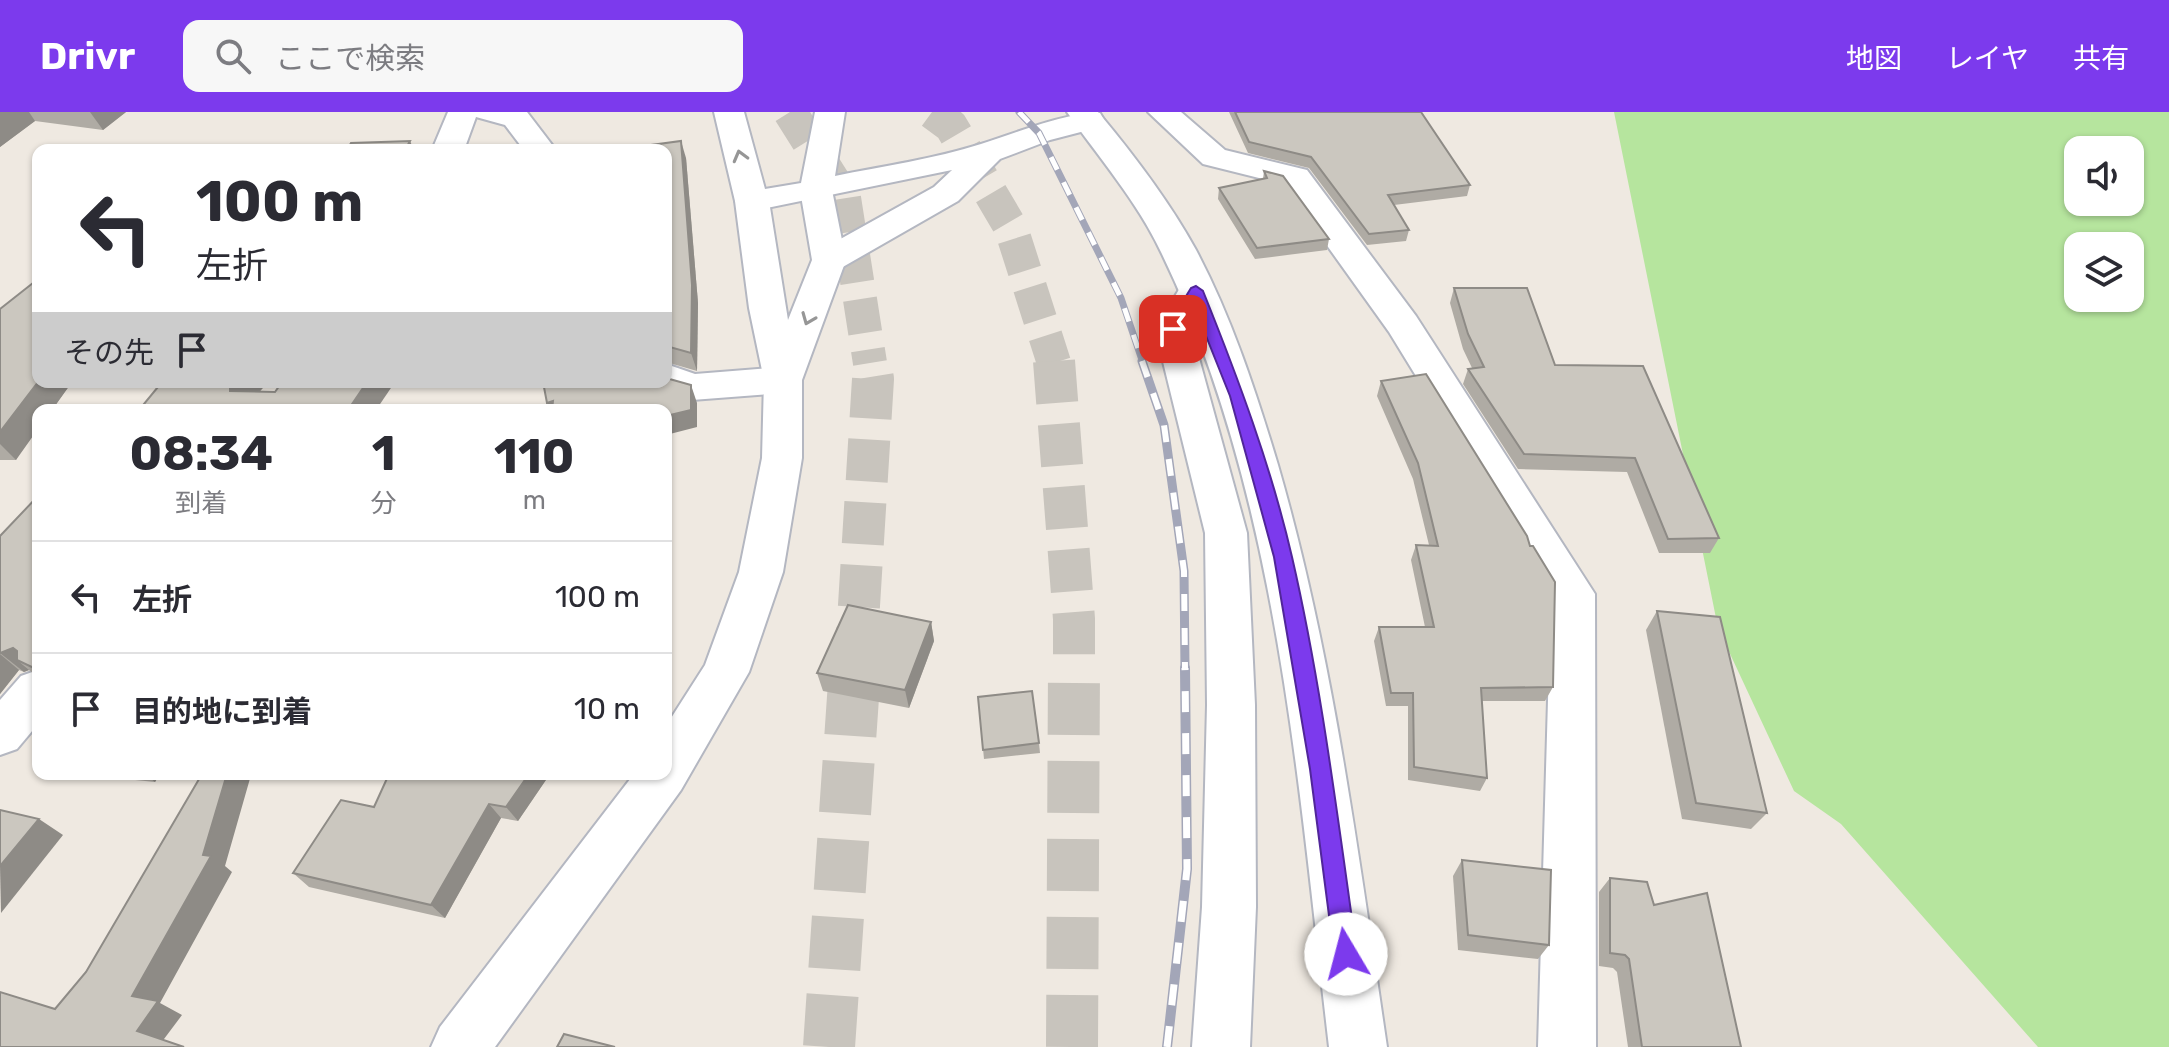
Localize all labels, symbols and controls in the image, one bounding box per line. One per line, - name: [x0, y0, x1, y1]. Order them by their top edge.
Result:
- search box: [183, 20, 743, 92]
- text: Drivr: [40, 33, 135, 79]
- icon: search: [211, 34, 255, 78]
- text: ここで検索: [275, 41, 425, 77]
- text: 地図: [1846, 42, 1902, 75]
- text: レイヤ: [1946, 42, 2029, 75]
- text: 共有: [2073, 42, 2129, 75]
- map controls: [2064, 136, 2144, 312]
- button: sound: [2064, 136, 2144, 216]
- one-way arrow: [733, 150, 750, 164]
- text: 100 m: [196, 169, 363, 235]
- icon: left: [64, 176, 168, 280]
- button: layers: [2064, 232, 2144, 312]
- text: 左折: [196, 244, 268, 287]
- pin: [1139, 295, 1207, 363]
- icon: arrive: [1151, 307, 1195, 351]
- one-way arrow: [801, 311, 817, 325]
- icon: arrive: [170, 328, 214, 372]
- text: その先: [64, 335, 154, 371]
- text: 08:34: [130, 425, 273, 482]
- text: 1: [372, 425, 396, 482]
- text: 110: [494, 428, 574, 485]
- text: m: [523, 485, 546, 516]
- text: 到着: [175, 488, 227, 519]
- text: 分: [371, 488, 397, 519]
- icon: left: [64, 575, 108, 619]
- text: 100 m: [555, 579, 640, 615]
- text: 左折: [132, 582, 192, 618]
- icon: arrive: [64, 687, 108, 731]
- text: 10 m: [574, 691, 640, 727]
- text: 目的地に到着: [132, 694, 312, 730]
- position arrow: [1304, 912, 1388, 996]

